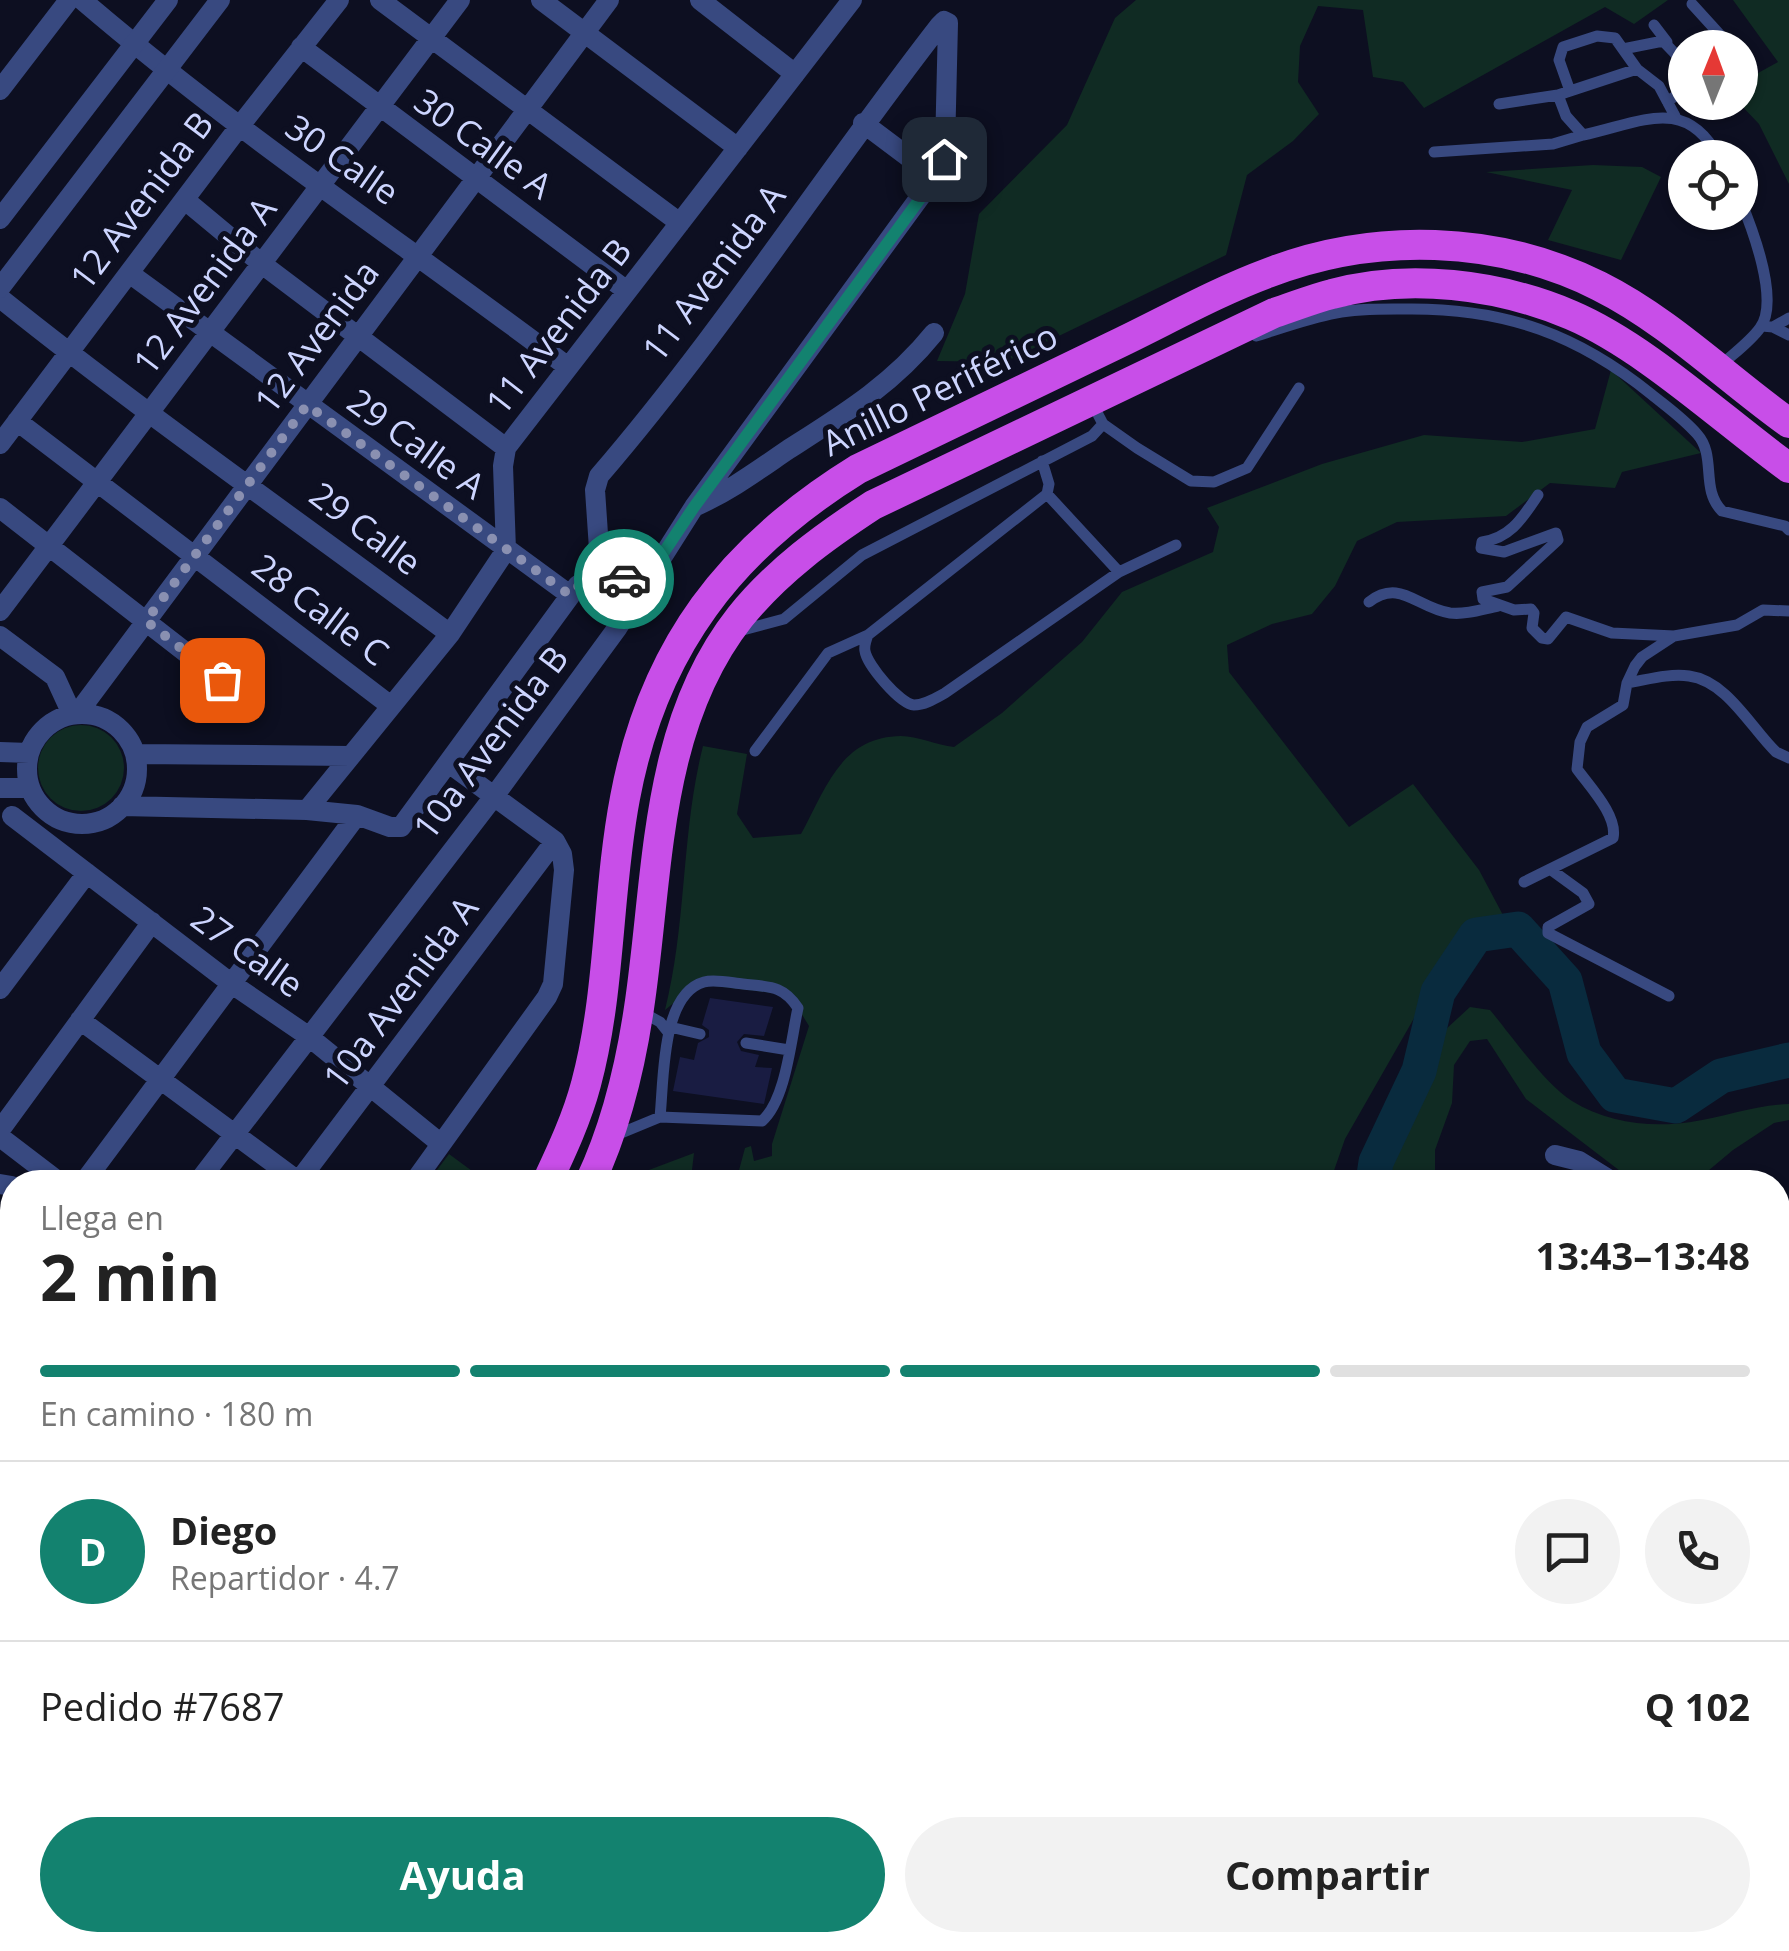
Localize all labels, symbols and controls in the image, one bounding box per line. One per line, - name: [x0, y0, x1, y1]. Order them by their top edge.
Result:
- north arrow: [1668, 30, 1758, 120]
- map controls: [1668, 30, 1758, 230]
- street label: 30 Calle A: [406, 77, 563, 209]
- street label: 12 Avenida B: [58, 102, 223, 299]
- street label: 30 Calle: [277, 103, 409, 215]
- pin: [902, 117, 987, 202]
- icon: home: [917, 132, 972, 187]
- button: locate: [1668, 140, 1758, 230]
- street label: 11 Avenida A: [631, 173, 796, 370]
- street label: 12 Avenida A: [122, 186, 287, 383]
- street label: 11 Avenida B: [474, 228, 641, 424]
- street label: 12 Avenida: [243, 250, 389, 422]
- street label: Anillo Periférico: [814, 311, 1065, 466]
- street label: 29 Calle A: [339, 377, 496, 509]
- street label: 29 Calle: [301, 471, 431, 585]
- courier: [574, 529, 674, 629]
- street label: 28 Calle C: [243, 542, 399, 675]
- icon: car: [597, 552, 652, 607]
- street label: 10a Avenida B: [402, 636, 578, 848]
- pin: [180, 638, 265, 723]
- icon: bag: [195, 653, 250, 708]
- street label: 10a Avenida A: [312, 885, 488, 1098]
- street label: 27 Calle: [182, 894, 313, 1007]
- text: Llega en: [40, 1196, 164, 1239]
- text: 13:43–13:48: [1536, 1229, 1750, 1281]
- text: 2 min: [40, 1232, 220, 1320]
- text: En camino · 180 m: [40, 1392, 313, 1435]
- button: chat: [1515, 1499, 1620, 1604]
- button: phone: [1645, 1499, 1750, 1604]
- text: Diego: [170, 1504, 277, 1556]
- text: D: [78, 1525, 107, 1577]
- text: Repartidor · 4.7: [170, 1556, 400, 1599]
- text: Pedido #7687: [40, 1680, 284, 1732]
- text: Q 102: [1645, 1680, 1750, 1732]
- button: Ayuda: [40, 1817, 885, 1932]
- button: Compartir: [905, 1817, 1750, 1932]

